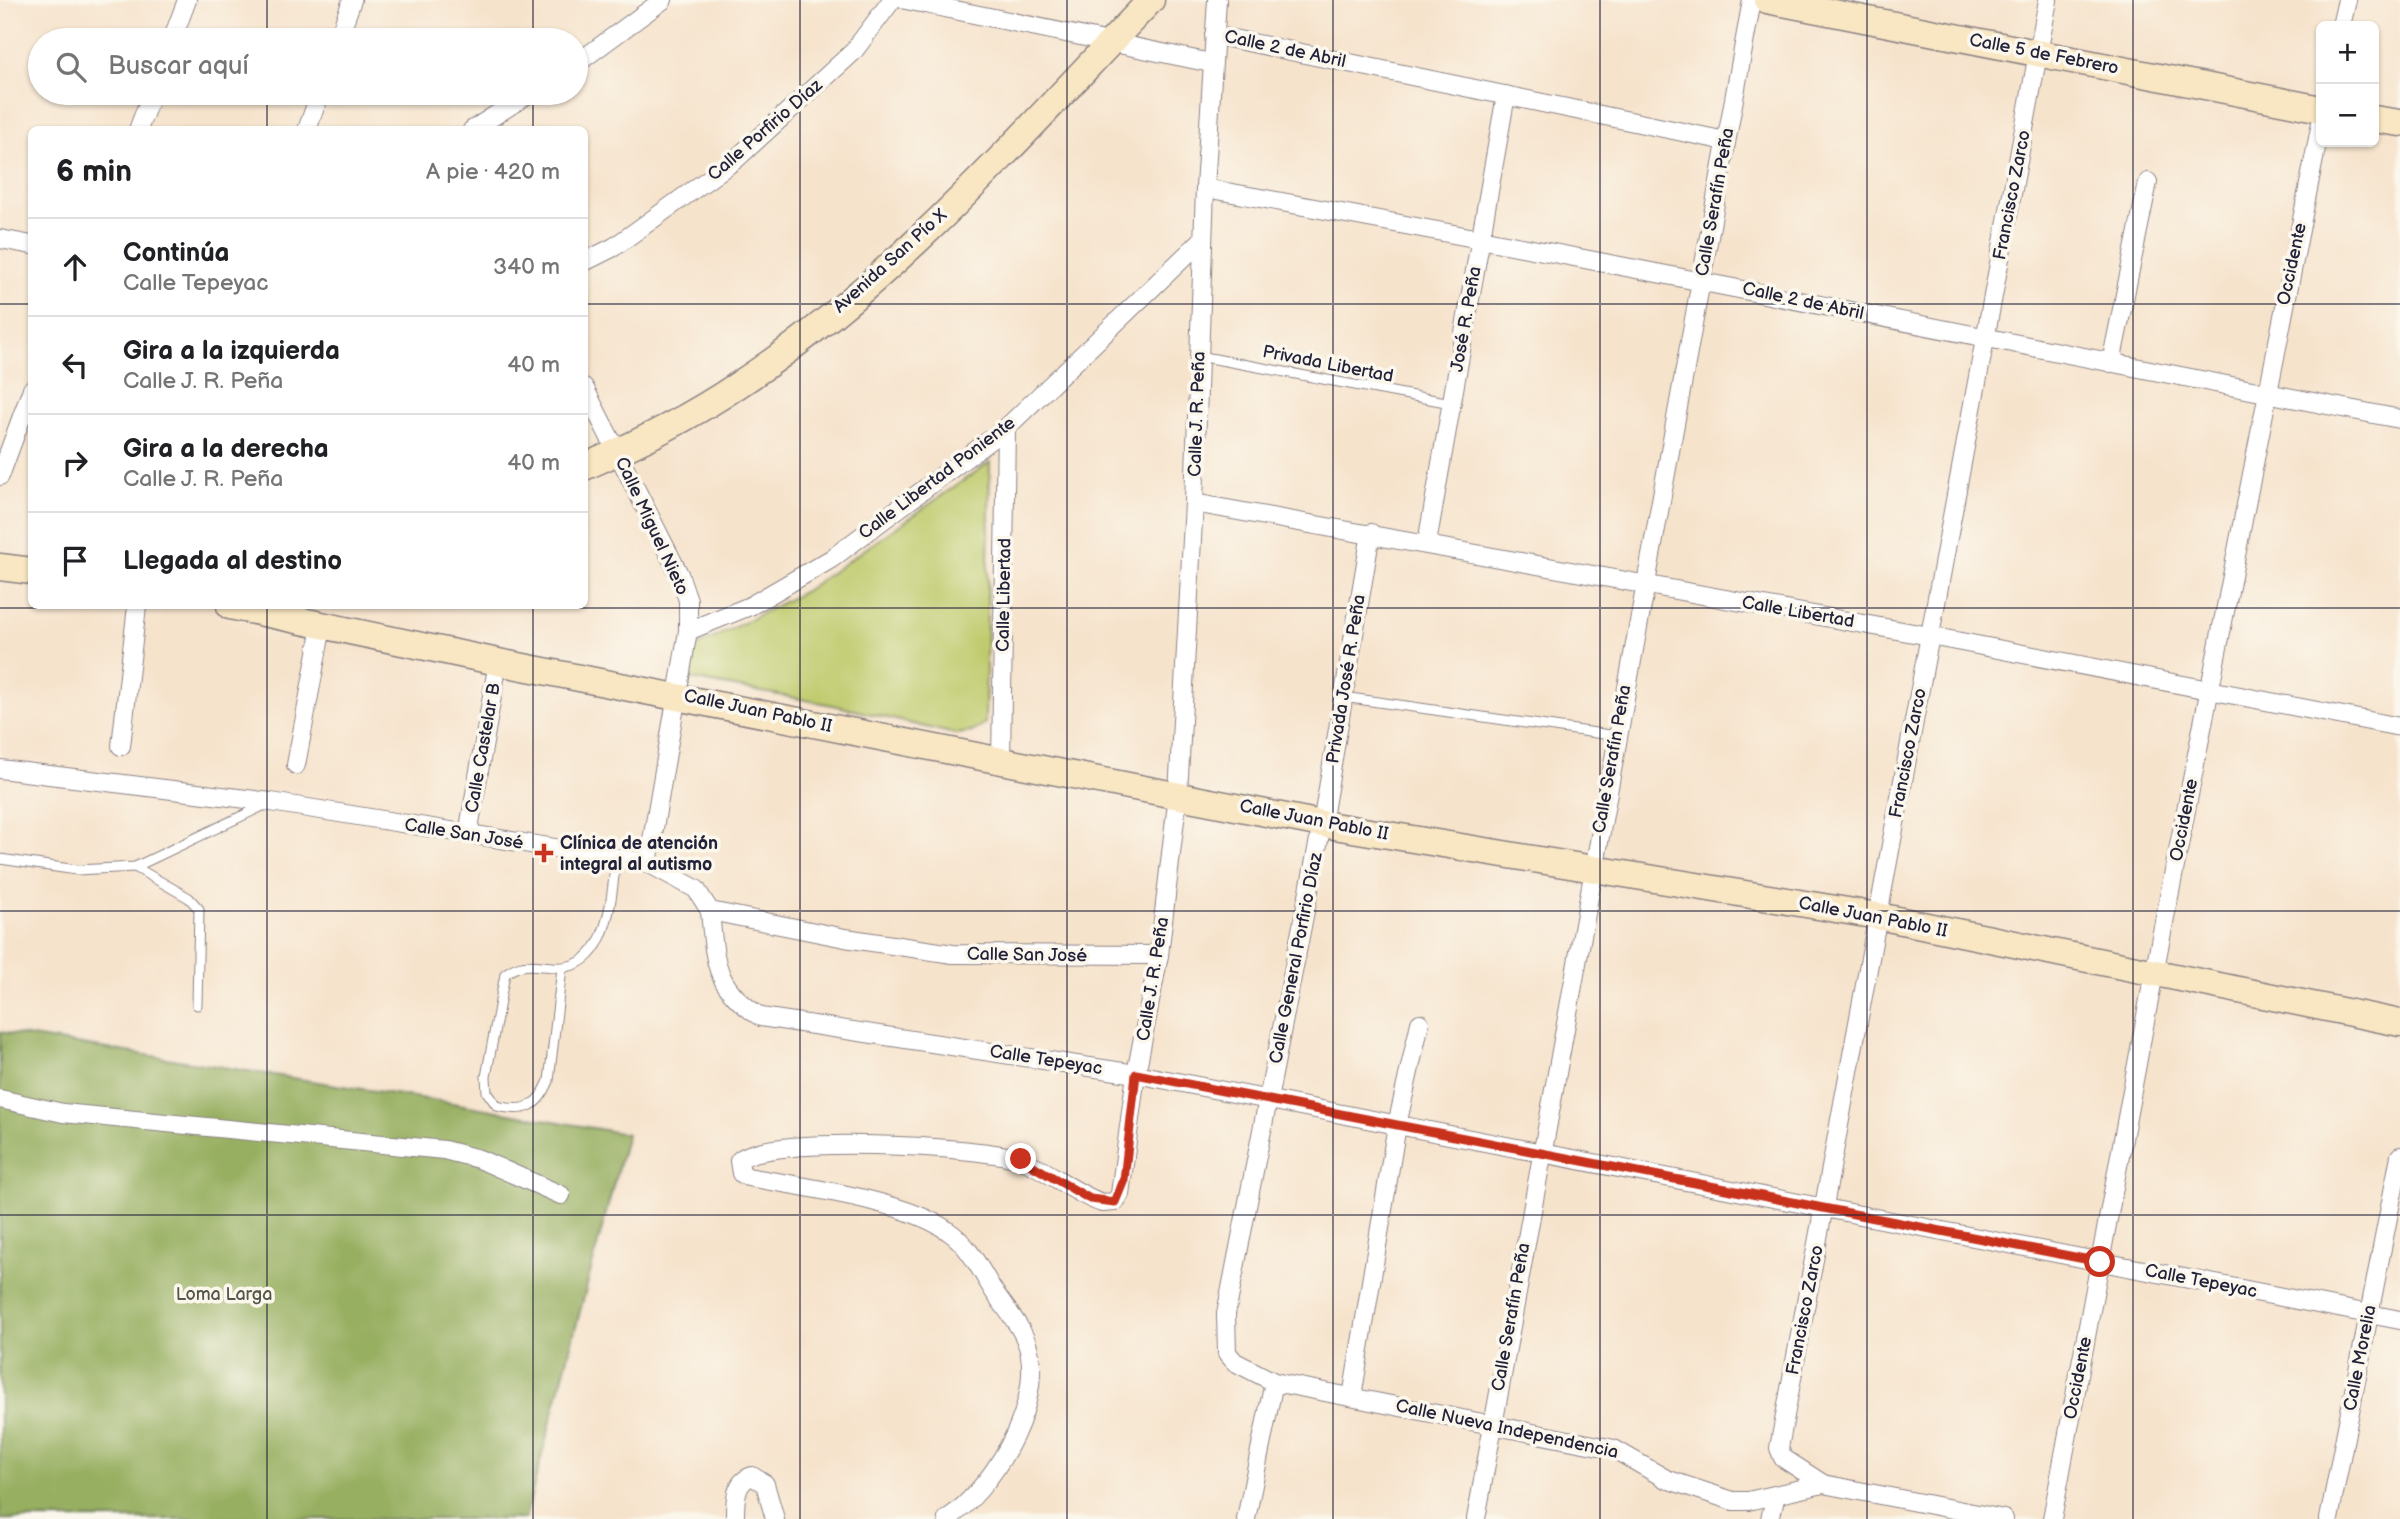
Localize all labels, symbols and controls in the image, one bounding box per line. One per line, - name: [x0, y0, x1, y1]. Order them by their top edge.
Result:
- map controls: [2316, 21, 2379, 147]
- button: +: [2316, 21, 2379, 84]
- street label: Calle 2 de Abril: [1222, 26, 1348, 72]
- search box: [28, 28, 588, 105]
- street label: Calle 5 de Febrero: [1968, 29, 2120, 79]
- icon: search: [52, 48, 90, 86]
- text: Buscar aquí: [108, 51, 249, 82]
- street label: Calle Porfirio Díaz: [704, 74, 827, 185]
- button: −: [2316, 84, 2379, 147]
- street label: Calle Serafín Peña: [1692, 126, 1738, 278]
- street label: Francisco Zarco: [1989, 128, 2035, 262]
- text: 6 min: [56, 154, 132, 190]
- text: A pie · 420 m: [426, 158, 560, 186]
- street label: Avenida San Pío X: [829, 204, 951, 317]
- street label: Occidente: [2273, 221, 2311, 307]
- text: Continúa: [123, 238, 230, 269]
- icon: ahead: [56, 248, 94, 286]
- text: 340 m: [493, 253, 560, 281]
- street label: José R. Peña: [1446, 265, 1486, 373]
- text: Calle Tepeyac: [123, 269, 268, 297]
- street label: Calle 2 de Abril: [1740, 278, 1866, 324]
- text: Gira a la izquierda: [123, 336, 340, 367]
- street label: Privada Libertad: [1261, 341, 1395, 387]
- icon: left: [56, 346, 94, 384]
- text: 40 m: [507, 351, 560, 379]
- street label: Calle J. R. Peña: [1184, 351, 1210, 477]
- text: Calle J. R. Peña: [123, 367, 283, 395]
- street label: Calle Libertad Poniente: [855, 412, 1020, 544]
- text: Gira a la derecha: [123, 434, 329, 465]
- icon: right: [56, 444, 94, 482]
- text: 40 m: [507, 449, 560, 477]
- street label: Calle Miguel Nieto: [611, 454, 693, 598]
- text: Calle J. R. Peña: [123, 465, 283, 493]
- street label: Calle Libertad: [993, 538, 1015, 652]
- icon: arrive: [56, 542, 94, 580]
- text: Llegada al destino: [123, 546, 342, 577]
- street label: Calle Libertad: [1740, 592, 1856, 632]
- street label: Privada José R. Peña: [1322, 593, 1370, 765]
- street label: Calle Castelar B: [461, 681, 505, 815]
- street label: Calle Serafín Peña: [1589, 683, 1635, 835]
- street label: Calle Juan Pablo II: [682, 685, 834, 737]
- street label: Francisco Zarco: [1885, 686, 1931, 820]
- street label: Occidente: [2166, 777, 2202, 863]
- street label: Calle Juan Pablo II: [1238, 795, 1390, 845]
- street label: Calle San José: [403, 814, 525, 854]
- place label: Clínica de atención integral al autismo: [560, 833, 718, 875]
- marker: Clínica de atención integral al autismo: [534, 843, 554, 863]
- street label: Calle General Porfirio Díaz: [1265, 850, 1327, 1065]
- street label: Calle Juan Pablo II: [1797, 892, 1949, 942]
- street label: Calle J. R. Peña: [1133, 915, 1173, 1043]
- street label: Calle San José: [967, 943, 1087, 967]
- street label: Calle Tepeyac: [988, 1041, 1104, 1079]
- route end: [1005, 1143, 1036, 1174]
- street label: Calle Serafín Peña: [1488, 1241, 1534, 1393]
- street label: Francisco Zarco: [1782, 1243, 1828, 1377]
- route start: [2084, 1246, 2115, 1277]
- street label: Calle Tepeyac: [2143, 1260, 2259, 1302]
- park label: Loma Larga: [176, 1284, 272, 1305]
- street label: Calle Morelia: [2339, 1303, 2381, 1413]
- street label: Occidente: [2060, 1335, 2096, 1421]
- street label: Calle Nueva Independencia: [1394, 1395, 1620, 1463]

